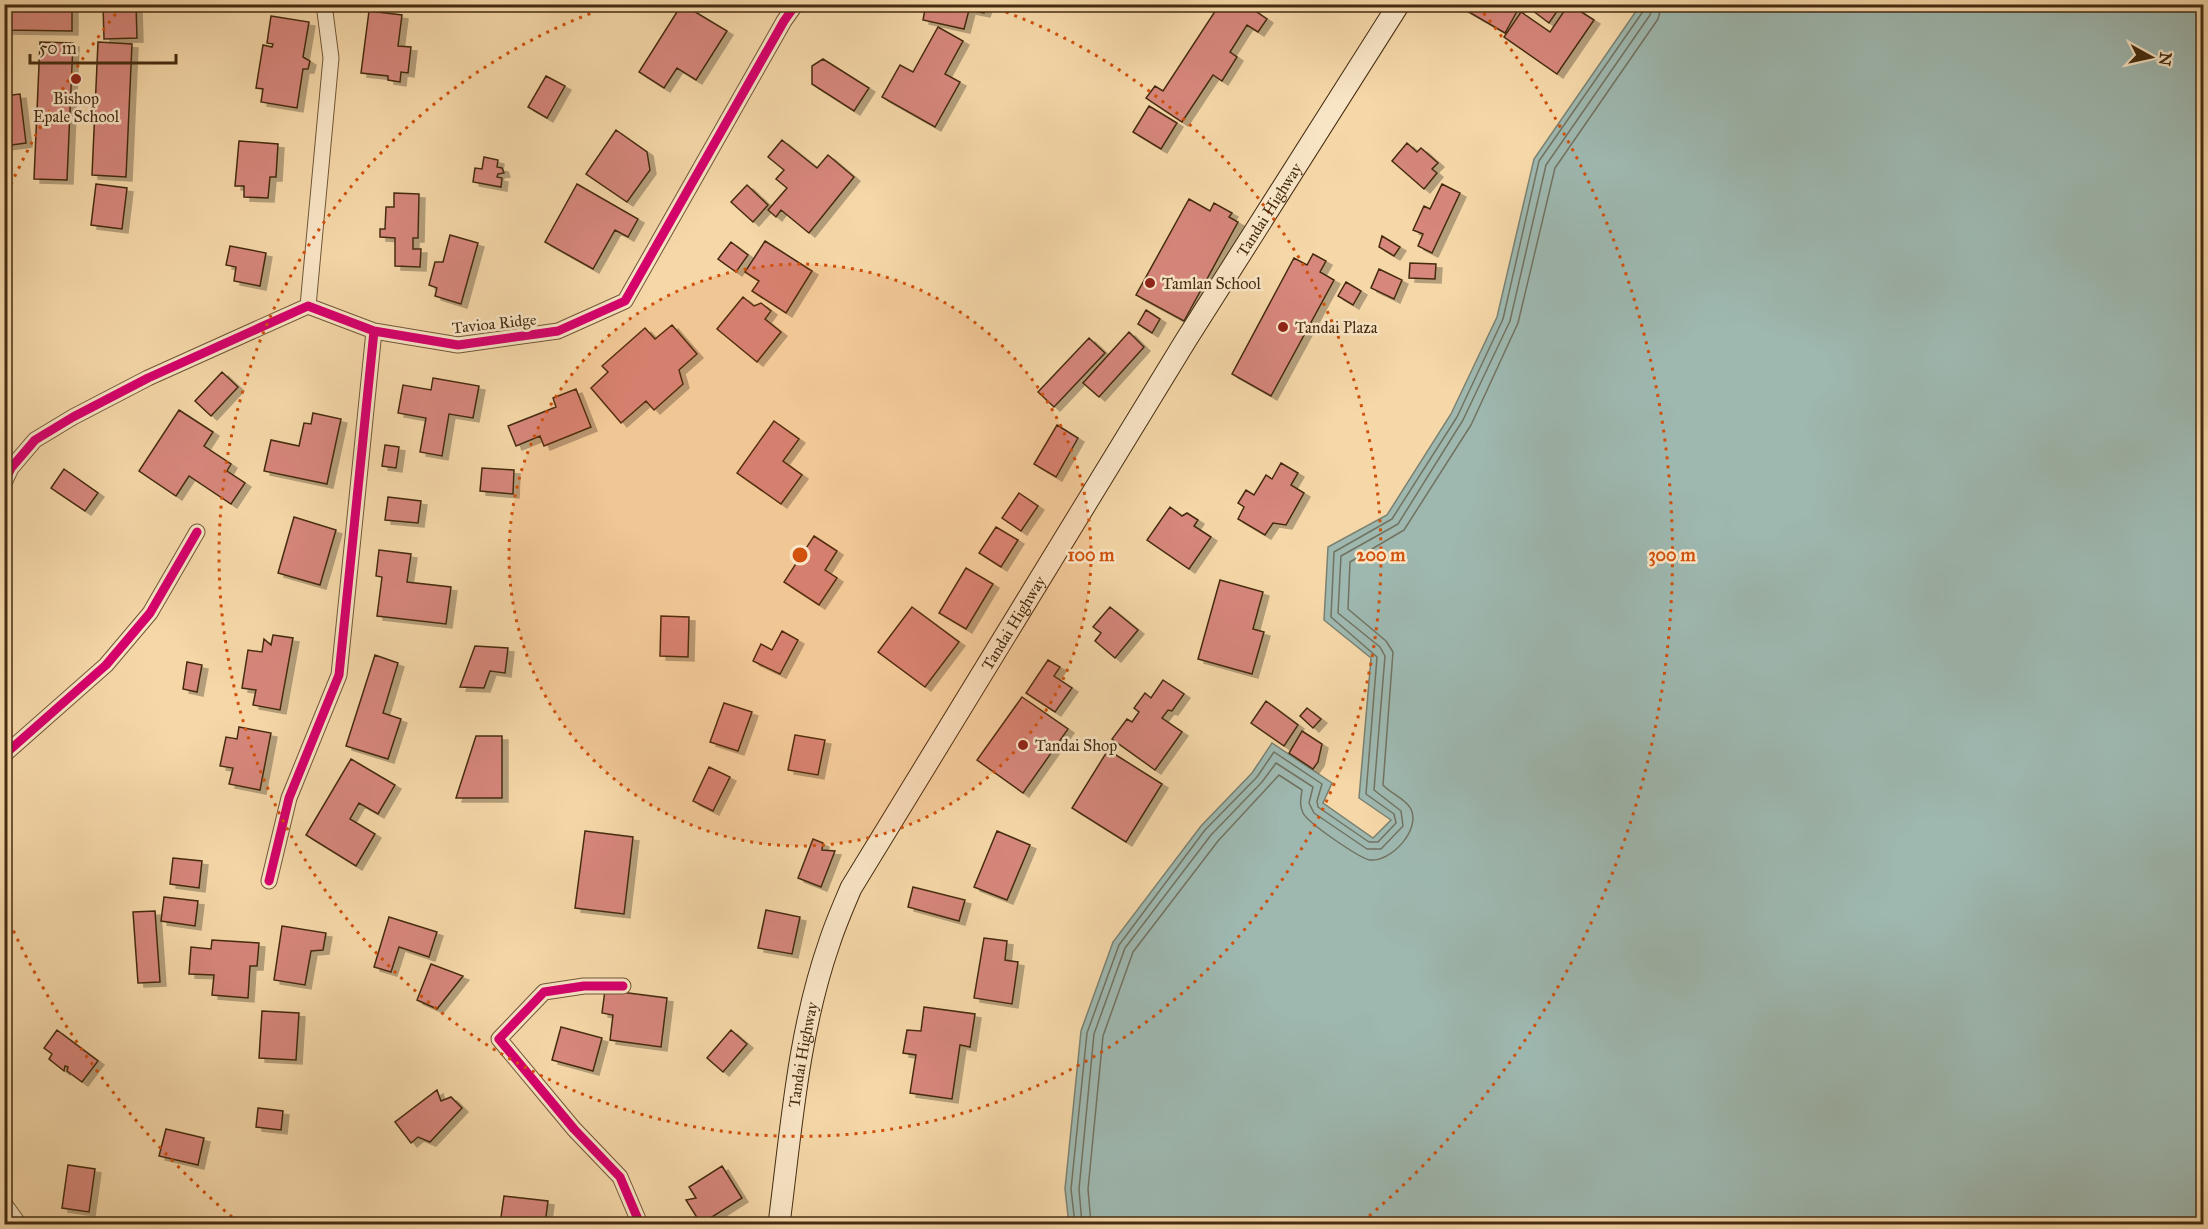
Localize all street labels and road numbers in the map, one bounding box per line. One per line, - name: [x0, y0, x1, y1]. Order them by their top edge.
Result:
- street label: Tandai Highway: [1232, 159, 1306, 260]
- street label: Tavioa Ridge: [451, 310, 538, 338]
- street label: Tandai Highway: [978, 572, 1050, 674]
- street label: Tandai Highway: [784, 1000, 822, 1109]

